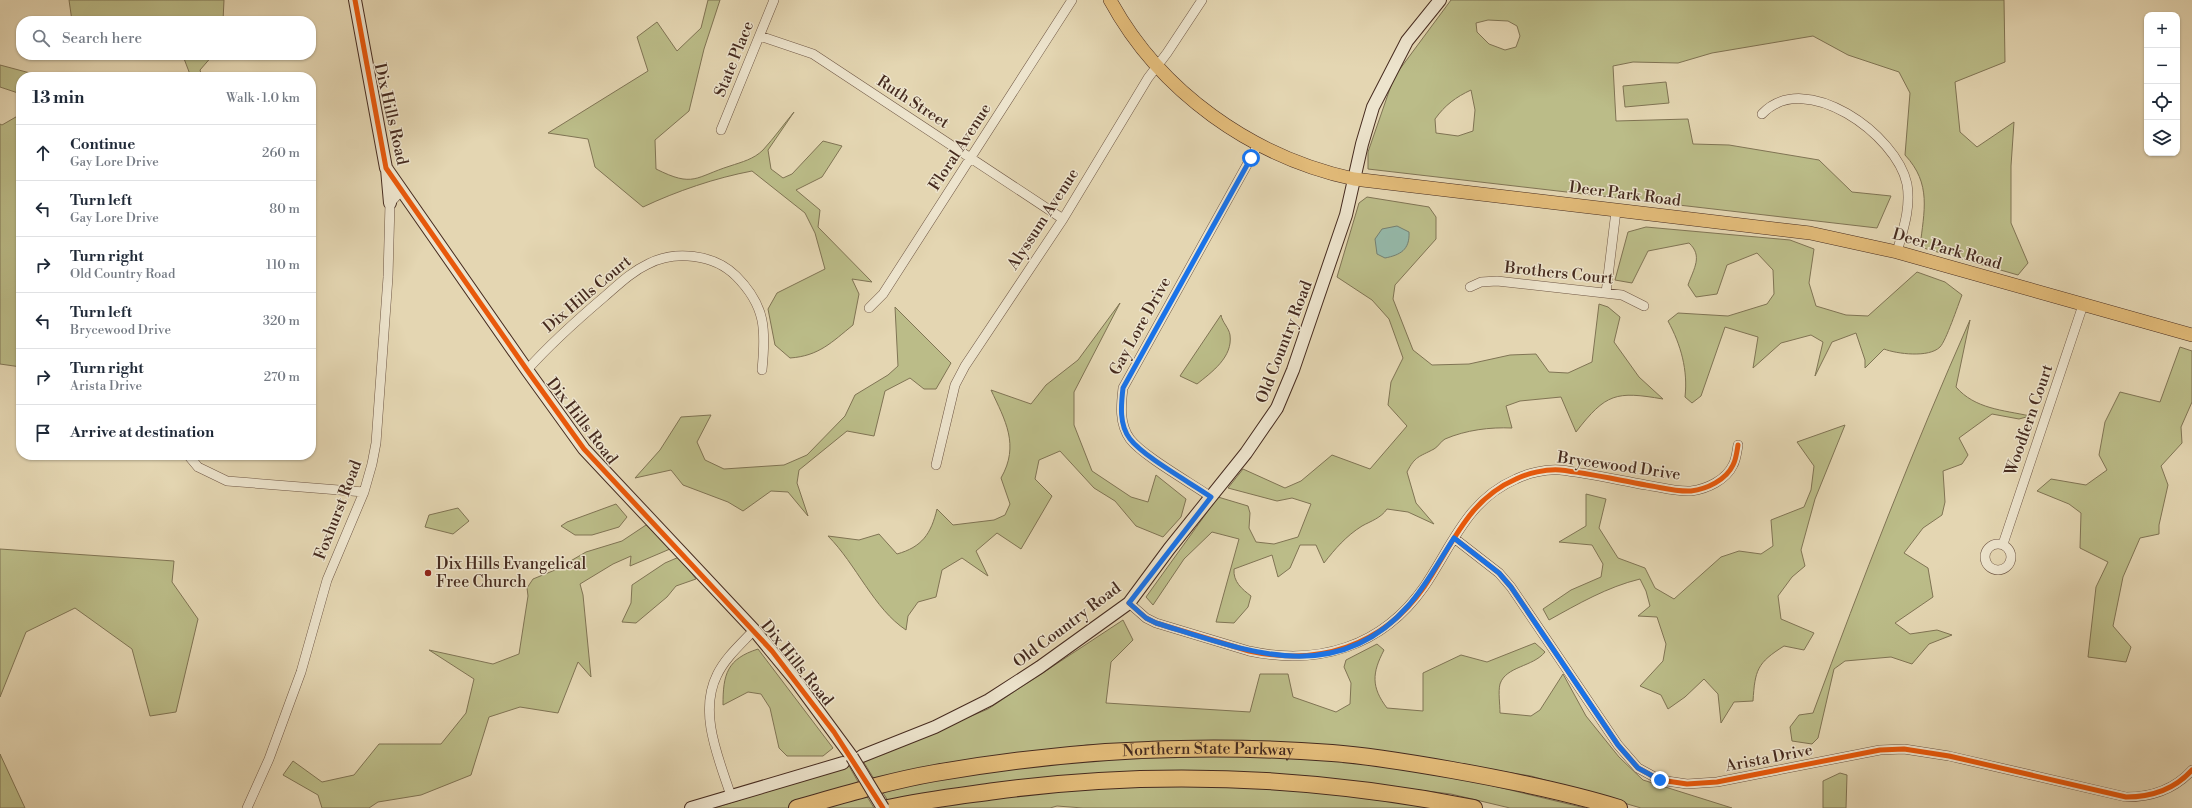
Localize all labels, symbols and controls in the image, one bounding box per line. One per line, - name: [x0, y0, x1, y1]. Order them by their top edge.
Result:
- map controls: [2144, 12, 2180, 156]
- button: +: [2144, 12, 2180, 48]
- search box: [16, 16, 316, 60]
- street label: State Place: [710, 18, 758, 100]
- icon: search: [30, 27, 52, 49]
- text: Search here: [62, 29, 142, 48]
- button: −: [2144, 48, 2180, 84]
- street label: Dix Hills Road: [370, 61, 412, 167]
- street label: Ruth Street: [873, 71, 953, 133]
- button: locate: [2144, 84, 2180, 120]
- text: 13 min: [32, 87, 84, 109]
- text: Walk · 1.0 km: [226, 90, 300, 106]
- street label: Floral Avenue: [924, 100, 996, 194]
- button: layers: [2144, 120, 2180, 156]
- text: Continue: [70, 135, 135, 154]
- icon: ahead: [32, 142, 54, 164]
- text: 260 m: [262, 145, 300, 161]
- route start: [1242, 149, 1260, 167]
- text: Gay Lore Drive: [70, 154, 159, 170]
- street label: Alyssum Avenue: [1002, 165, 1083, 274]
- street label: Deer Park Road: [1568, 177, 1682, 211]
- text: Turn left: [70, 191, 132, 210]
- icon: left: [32, 198, 54, 220]
- text: 80 m: [269, 201, 300, 217]
- text: Gay Lore Drive: [70, 210, 159, 226]
- street label: Deer Park Road: [1890, 224, 2004, 274]
- text: Turn right: [70, 247, 144, 266]
- street label: Dix Hills Court: [539, 251, 635, 337]
- icon: right: [32, 254, 54, 276]
- text: 110 m: [266, 257, 300, 273]
- street label: Brothers Court: [1502, 257, 1615, 289]
- text: Old Country Road: [70, 266, 175, 282]
- street label: Gay Lore Drive: [1105, 273, 1175, 379]
- street label: Old Country Road: [1251, 278, 1317, 406]
- text: Turn left: [70, 303, 132, 322]
- icon: left: [32, 310, 54, 332]
- text: 320 m: [263, 313, 300, 329]
- text: Brycewood Drive: [70, 322, 171, 338]
- text: Turn right: [70, 359, 144, 378]
- street label: Woodfern Court: [2000, 362, 2057, 479]
- icon: right: [32, 366, 54, 388]
- text: 270 m: [264, 369, 300, 385]
- street label: Dix Hills Road: [542, 374, 622, 468]
- text: Arista Drive: [70, 378, 142, 394]
- icon: arrive: [32, 422, 54, 444]
- text: Arrive at destination: [70, 423, 214, 442]
- street label: Brycewood Drive: [1555, 447, 1682, 485]
- street label: Foxhurst Road: [310, 457, 366, 563]
- place label: Dix Hills Evangelical Free Church: [436, 554, 586, 592]
- marker: Dix Hills Evangelical Free Church: [423, 568, 433, 578]
- street label: Old Country Road: [1009, 578, 1125, 672]
- street label: Dix Hills Road: [756, 616, 838, 710]
- street label: Northern State Parkway: [1122, 739, 1295, 761]
- street label: Arista Drive: [1723, 740, 1814, 776]
- route end: [1651, 771, 1669, 789]

